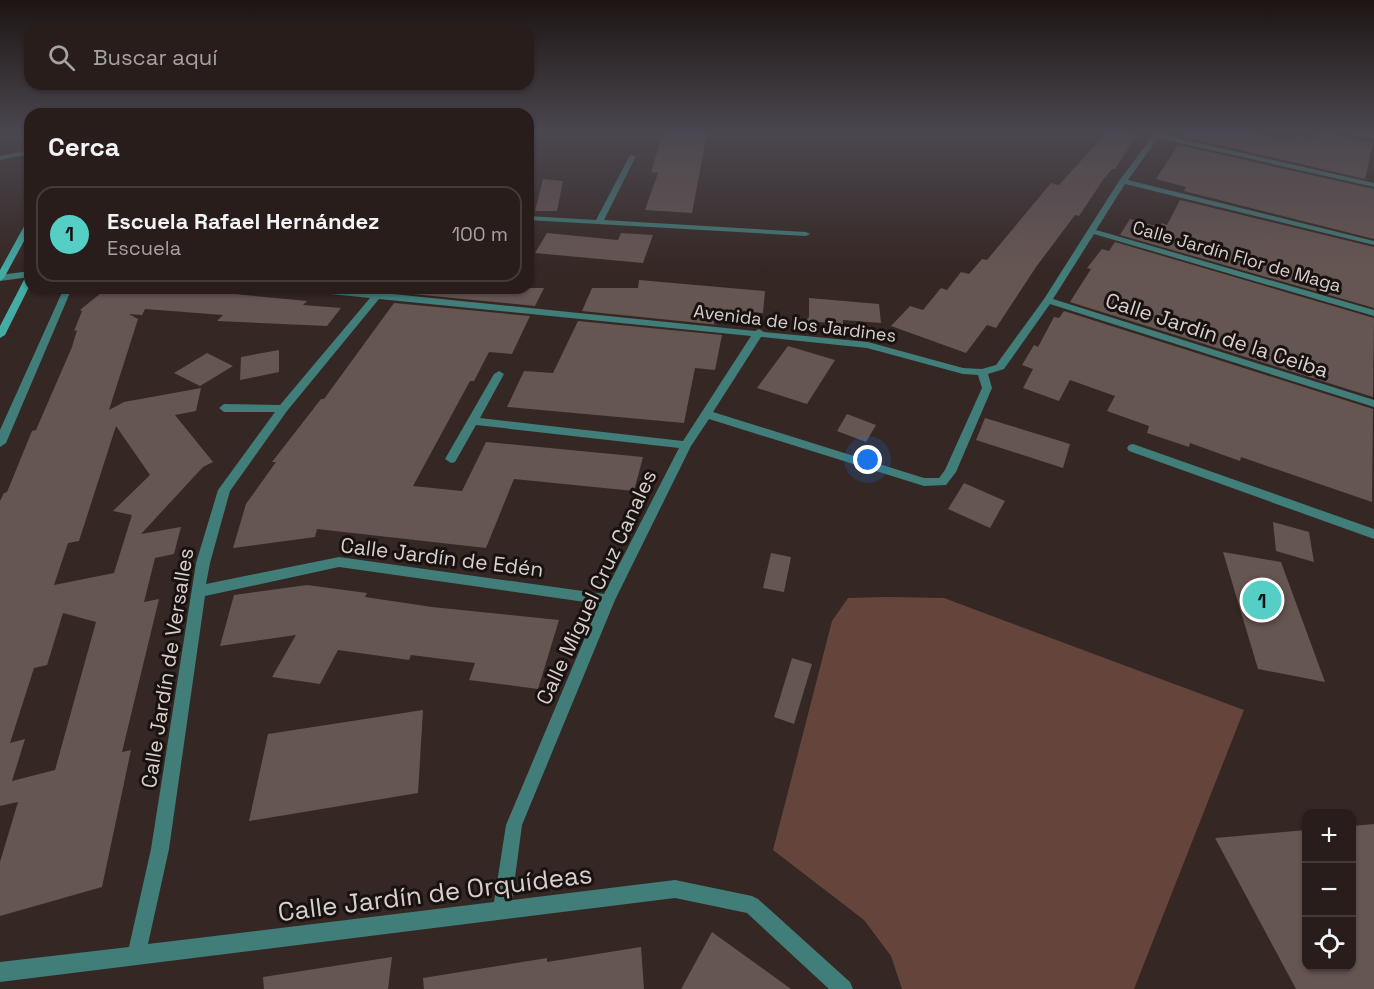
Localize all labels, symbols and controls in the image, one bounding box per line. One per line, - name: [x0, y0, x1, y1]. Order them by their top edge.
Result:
- search box: [24, 24, 534, 90]
- icon: search: [45, 41, 78, 74]
- text: Buscar aquí: [93, 43, 218, 71]
- text: Cerca: [48, 130, 120, 164]
- text: Escuela Rafael Hernández: [107, 207, 380, 235]
- street label: Calle Jardín Flor de Maga: [1130, 215, 1344, 297]
- text: 1: [65, 221, 74, 247]
- text: 100 m: [452, 221, 508, 247]
- text: Escuela: [107, 235, 181, 261]
- street label: Calle Jardín de la Ceiba: [1102, 286, 1332, 384]
- street label: Avenida de los Jardines: [692, 299, 898, 347]
- your location: [853, 445, 882, 474]
- street label: Calle Miguel Cruz Canales: [530, 465, 662, 709]
- street label: Calle Jardín de Edén: [339, 531, 545, 583]
- street label: Calle Jardín de Versalles: [135, 546, 199, 790]
- pin: 1: [1242, 578, 1282, 622]
- map controls: [1302, 809, 1356, 971]
- button: +: [1302, 809, 1356, 863]
- street label: Calle Jardín de Orquídeas: [276, 857, 594, 929]
- button: −: [1302, 863, 1356, 917]
- button: locate: [1302, 917, 1356, 971]

